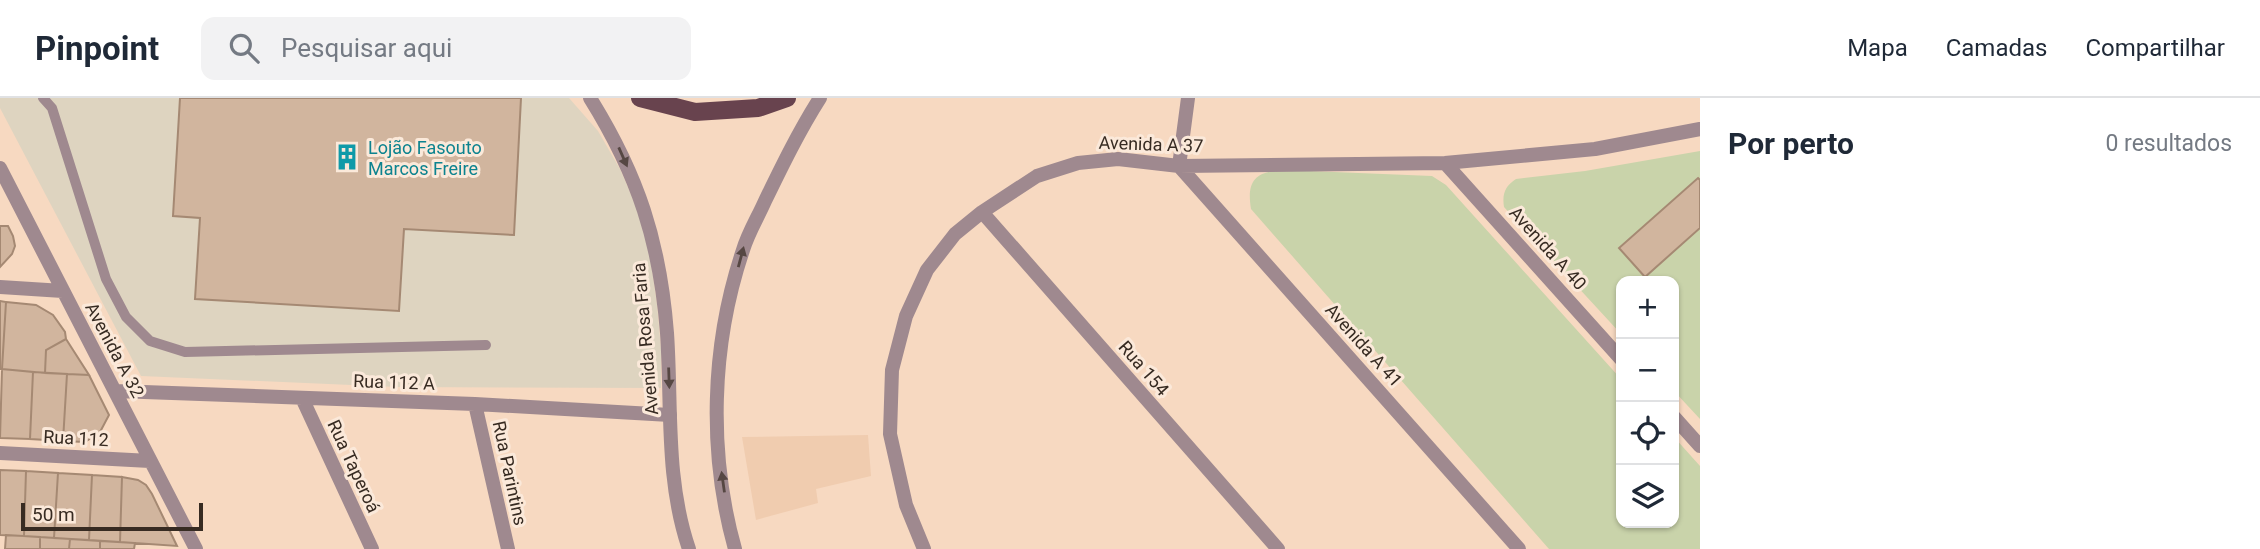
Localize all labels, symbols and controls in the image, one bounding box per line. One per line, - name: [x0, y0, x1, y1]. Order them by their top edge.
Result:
- search box: [201, 17, 691, 80]
- text: Pinpoint: [35, 29, 159, 68]
- icon: search: [225, 29, 263, 67]
- text: Pesquisar aqui: [281, 33, 452, 63]
- text: Mapa: [1847, 34, 1908, 62]
- text: Camadas: [1946, 34, 2047, 62]
- text: Compartilhar: [2085, 34, 2225, 62]
- text: Por perto: [1728, 126, 1854, 161]
- text: 0 resultados: [2105, 130, 2232, 157]
- street label: Avenida A 37: [1098, 132, 1204, 156]
- place label: Lojão Fasouto Marcos Freire: [368, 137, 482, 179]
- building icon: Lojão Fasouto Marcos Freire: [332, 142, 362, 172]
- one-way arrow: [618, 147, 629, 168]
- street label: Avenida A 40: [1505, 202, 1591, 294]
- one-way arrow: [736, 246, 747, 268]
- street label: Avenida Rosa Faria: [628, 262, 662, 416]
- map controls: [1616, 276, 1679, 528]
- button: +: [1616, 276, 1679, 339]
- street label: Avenida A 32: [81, 299, 149, 401]
- street label: Avenida A 41: [1321, 299, 1407, 391]
- street label: Rua 154: [1115, 336, 1173, 400]
- button: −: [1616, 339, 1679, 402]
- one-way arrow: [663, 367, 674, 389]
- street label: Rua 112 A: [353, 370, 436, 394]
- button: locate: [1616, 402, 1679, 465]
- street label: Rua Taperoá: [323, 416, 385, 516]
- street label: Rua Parintins: [489, 419, 531, 527]
- street label: Rua 112: [43, 426, 109, 450]
- button: layers: [1616, 465, 1679, 528]
- one-way arrow: [717, 471, 728, 493]
- scale bar: [21, 500, 203, 532]
- text: 50 m: [32, 503, 75, 526]

